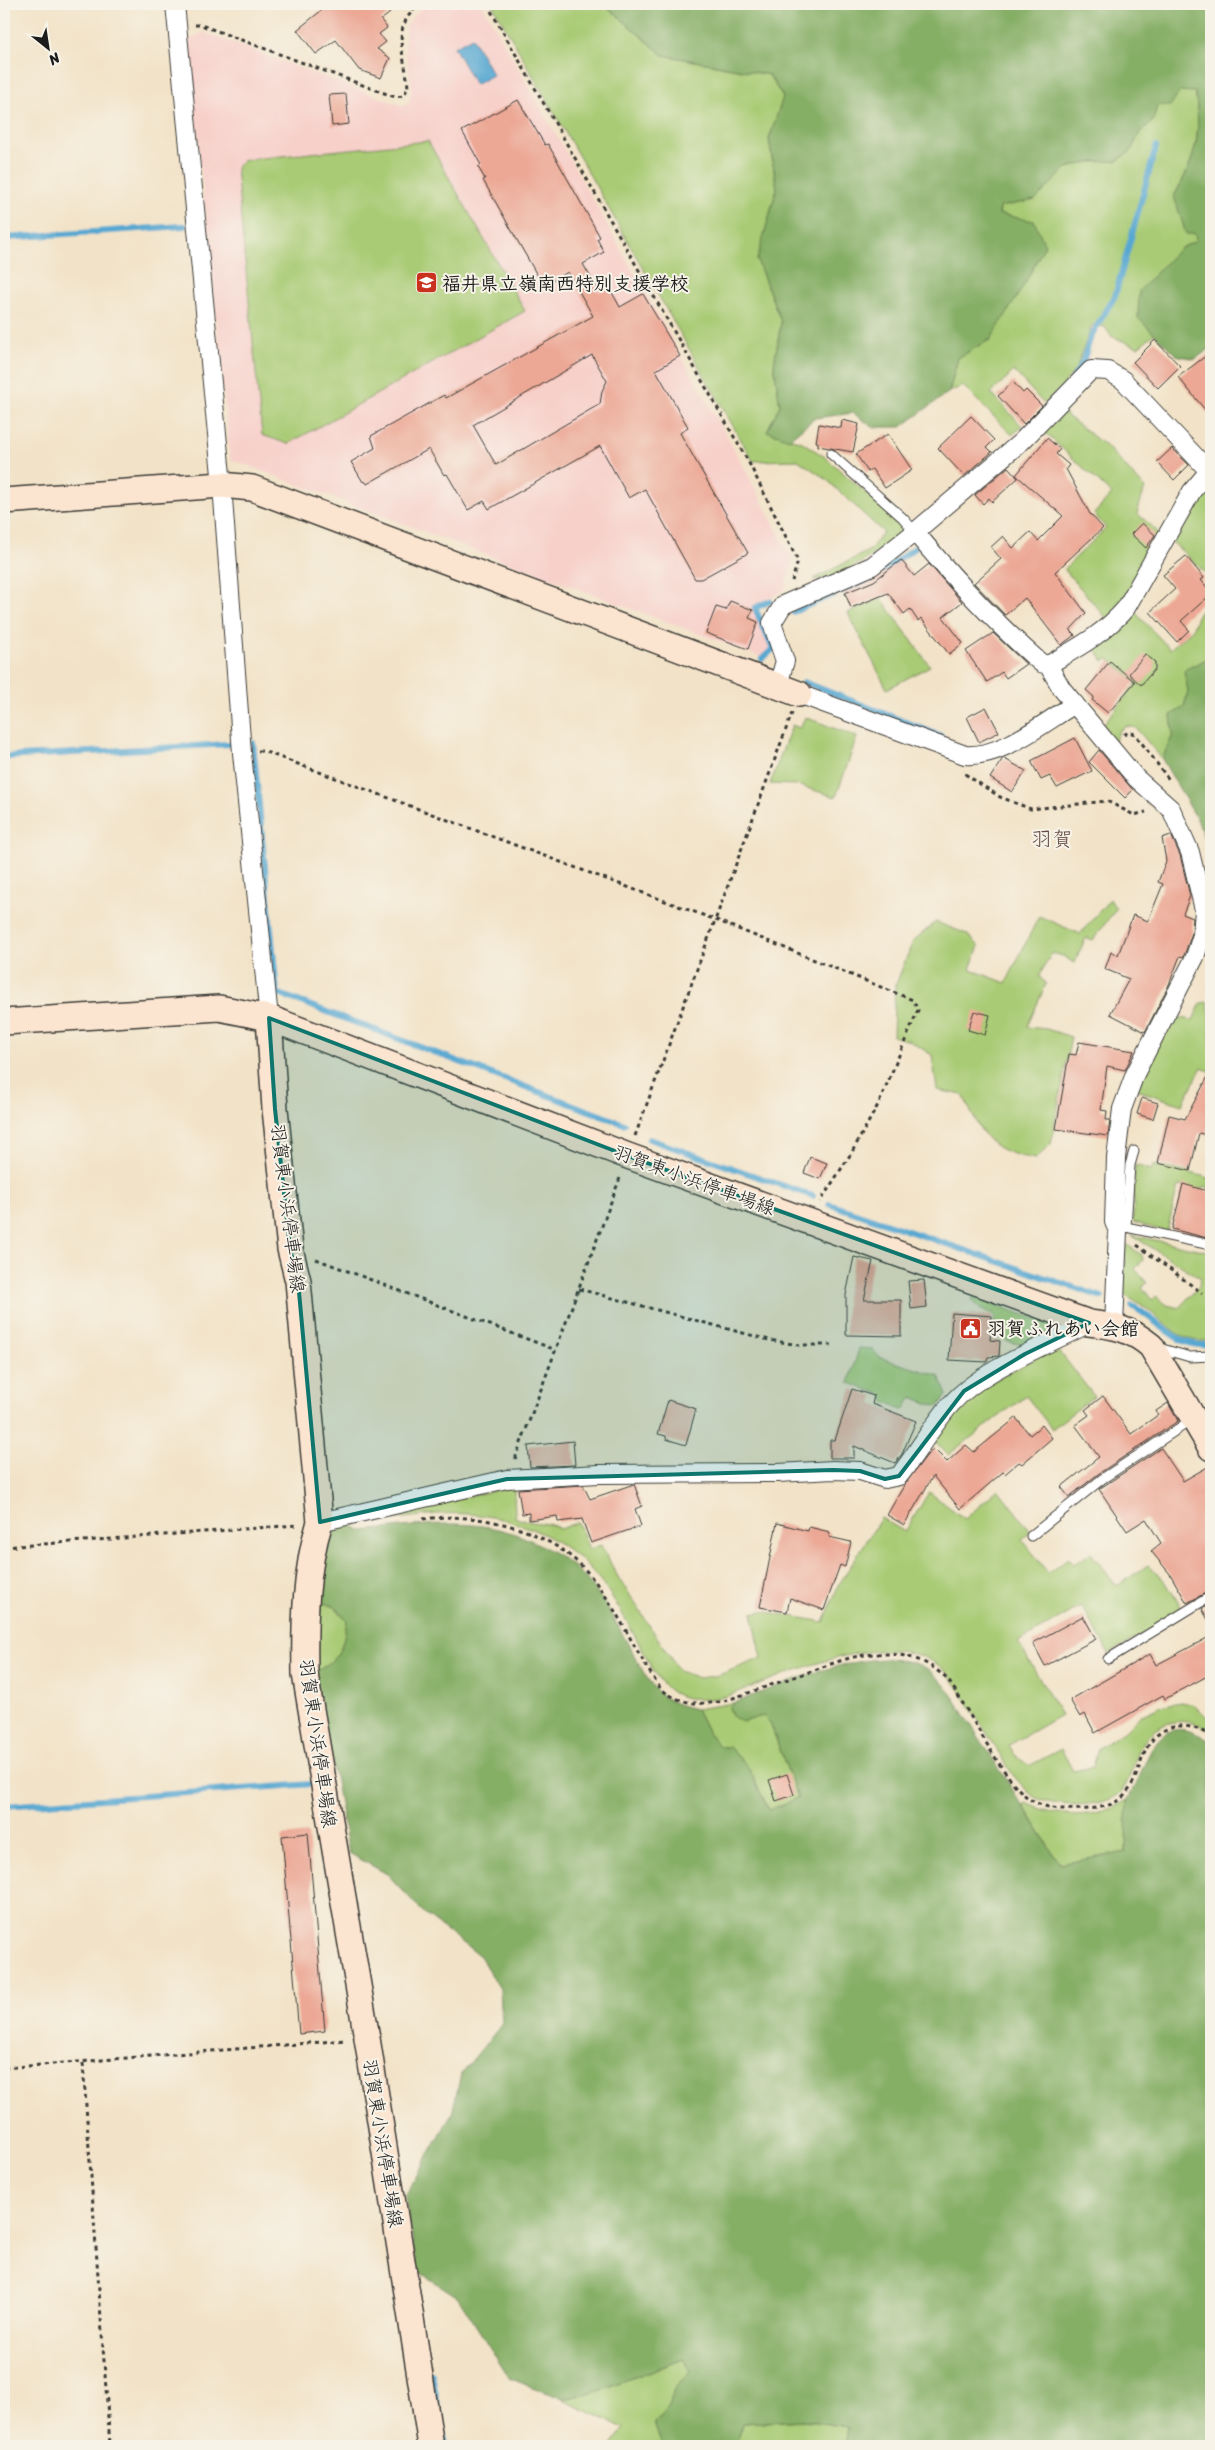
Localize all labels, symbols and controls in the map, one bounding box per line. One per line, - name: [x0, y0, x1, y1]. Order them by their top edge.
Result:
- north arrow: [22, 22, 72, 72]
- text: N: [44, 45, 66, 72]
- place label: 福井県立嶺南西特別支援学校: [442, 267, 689, 300]
- school or university icon: 福井県立嶺南西特別支援学校: [414, 271, 438, 295]
- district label: 羽賀: [1031, 820, 1073, 858]
- street label: 羽賀東小浜停車場線: [261, 1121, 315, 1295]
- street label: 羽賀東小浜停車場線: [608, 1135, 780, 1225]
- place label: 羽賀ふれあい会館: [987, 1312, 1139, 1345]
- public building icon: 羽賀ふれあい会館: [959, 1316, 983, 1340]
- street label: 羽賀東小浜停車場線: [290, 1656, 346, 1830]
- street label: 羽賀東小浜停車場線: [353, 2056, 413, 2230]

